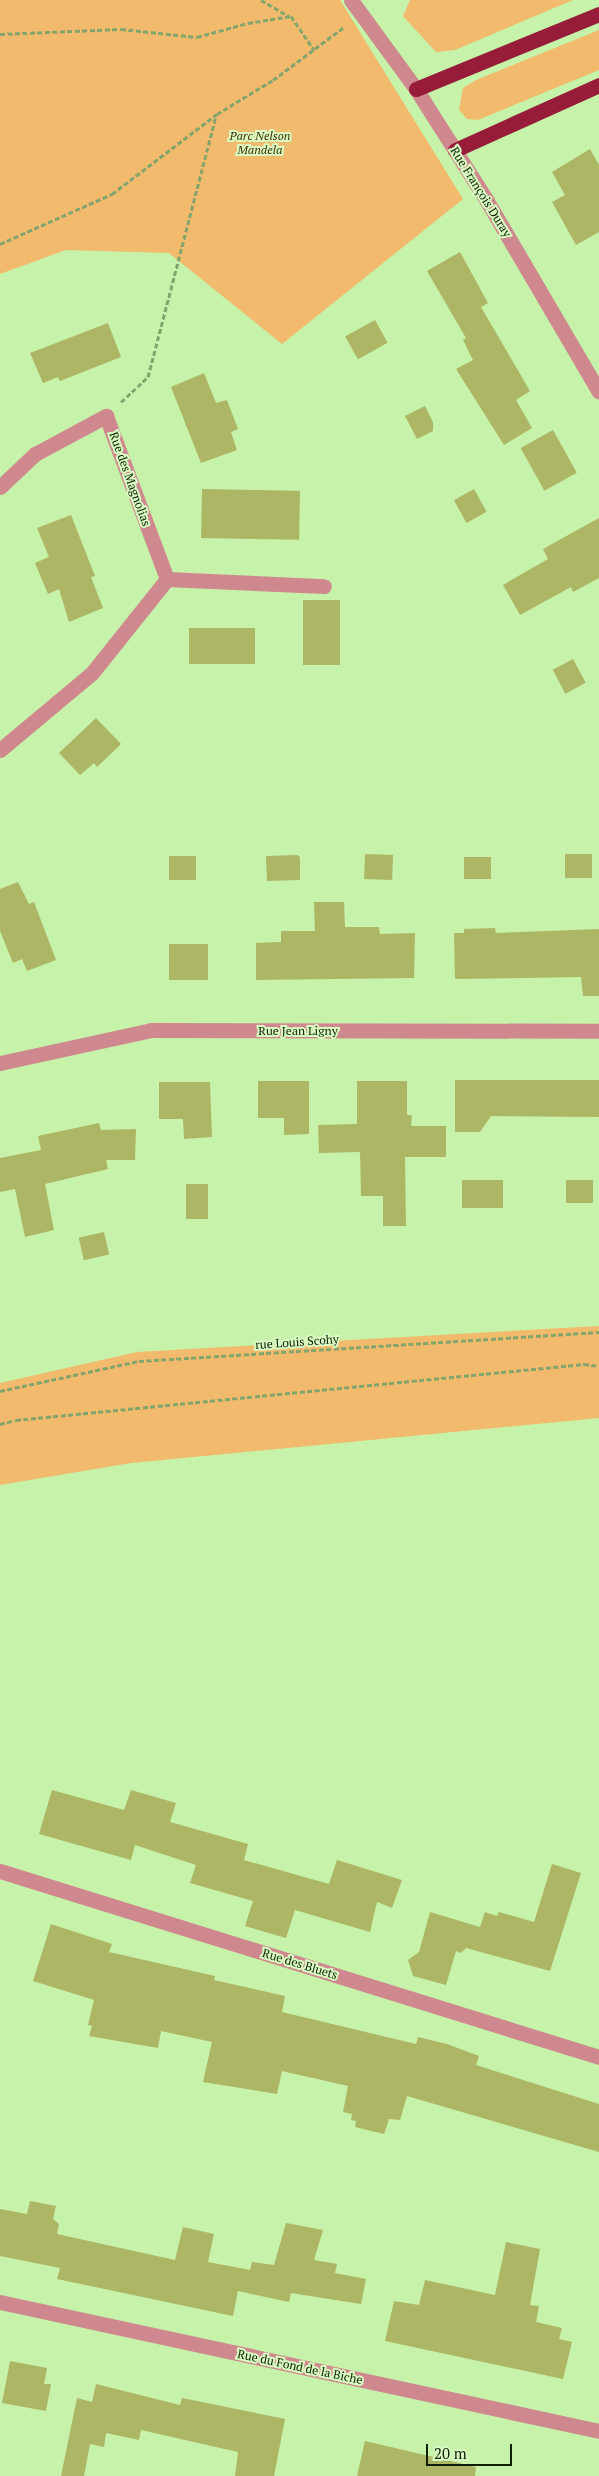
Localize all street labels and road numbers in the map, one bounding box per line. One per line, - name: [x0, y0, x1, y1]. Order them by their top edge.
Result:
- street label: Rue François Duray: [447, 144, 515, 240]
- street label: Rue des Magnolias: [106, 430, 154, 528]
- street label: Rue Jean Ligny: [258, 1024, 338, 1038]
- street label: rue Louis Scohy: [255, 1332, 339, 1352]
- street label: Rue des Bluets: [261, 1946, 339, 1982]
- street label: Rue du Fond de la Biche: [236, 2347, 364, 2387]

